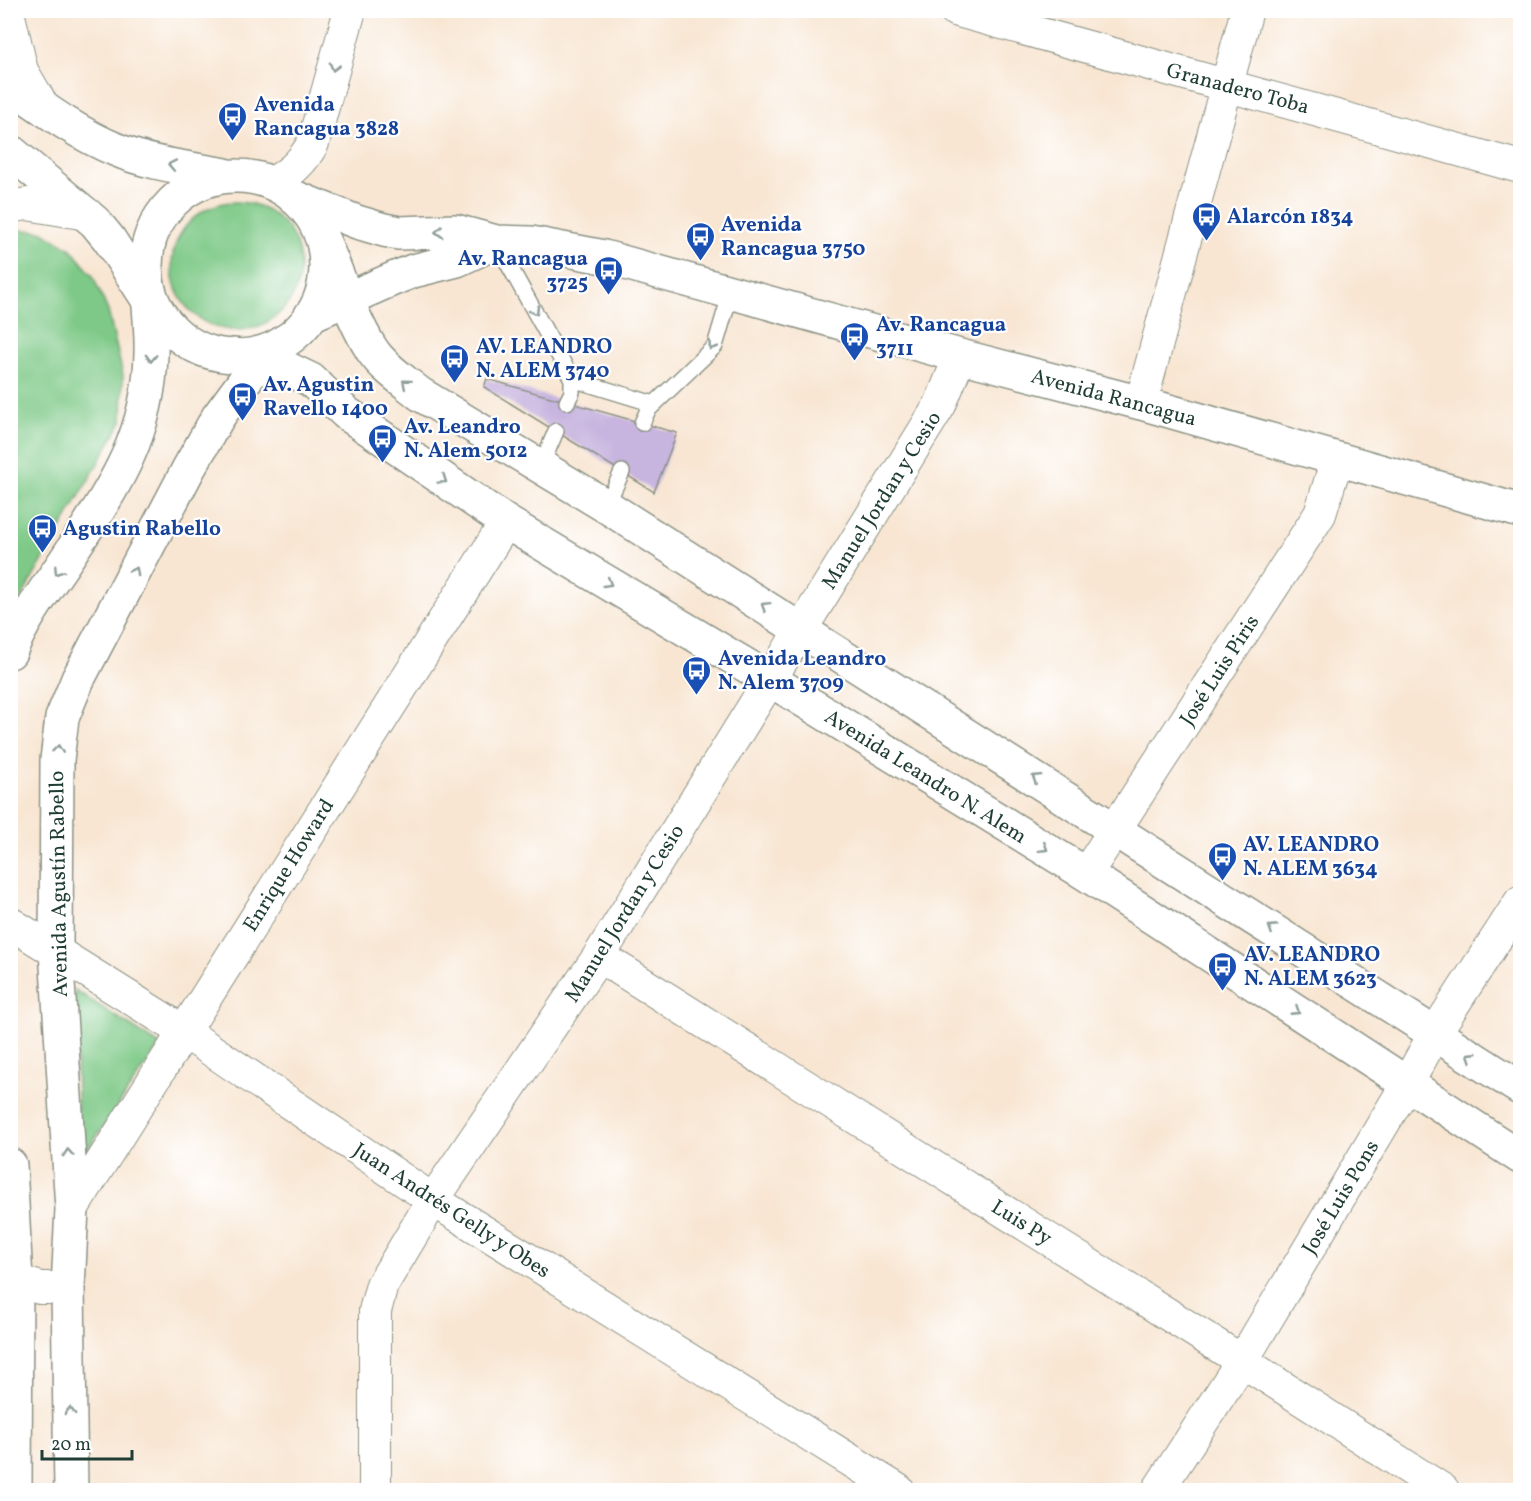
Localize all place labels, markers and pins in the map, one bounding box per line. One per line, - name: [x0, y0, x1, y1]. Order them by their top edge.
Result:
- place label: Avenida Rancagua 3828: [254, 91, 399, 144]
- bus stop icon: Avenida Rancagua 3828: [217, 100, 249, 142]
- bus stop icon: Alarcón 1834: [1190, 200, 1222, 242]
- place label: Alarcón 1834: [1227, 203, 1354, 232]
- place label: Avenida Rancagua 3750: [721, 211, 866, 264]
- bus stop icon: Avenida Rancagua 3750: [684, 220, 716, 262]
- place label: Av. Rancagua 3725: [458, 245, 588, 298]
- bus stop icon: Av. Rancagua 3725: [593, 254, 625, 296]
- place label: Av. Rancagua 3711: [876, 311, 1006, 364]
- bus stop icon: Av. Rancagua 3711: [839, 320, 871, 362]
- place label: AV. LEANDRO N. ALEM 3740: [476, 333, 612, 386]
- bus stop icon: AV. LEANDRO N. ALEM 3740: [439, 342, 471, 384]
- place label: Av. Agustin Ravello 1400: [263, 371, 388, 424]
- bus stop icon: Av. Agustin Ravello 1400: [226, 380, 258, 422]
- place label: Av. Leandro N. Alem 5012: [404, 413, 527, 466]
- bus stop icon: Av. Leandro N. Alem 5012: [367, 422, 399, 464]
- bus stop icon: Agustin Rabello: [26, 512, 58, 554]
- place label: Agustin Rabello: [63, 515, 221, 544]
- place label: Avenida Leandro N. Alem 3709: [718, 645, 886, 698]
- bus stop icon: Avenida Leandro N. Alem 3709: [681, 654, 713, 696]
- place label: AV. LEANDRO N. ALEM 3634: [1243, 831, 1379, 884]
- bus stop icon: AV. LEANDRO N. ALEM 3634: [1206, 840, 1238, 882]
- place label: AV. LEANDRO N. ALEM 3623: [1244, 941, 1380, 994]
- bus stop icon: AV. LEANDRO N. ALEM 3623: [1207, 950, 1239, 992]

